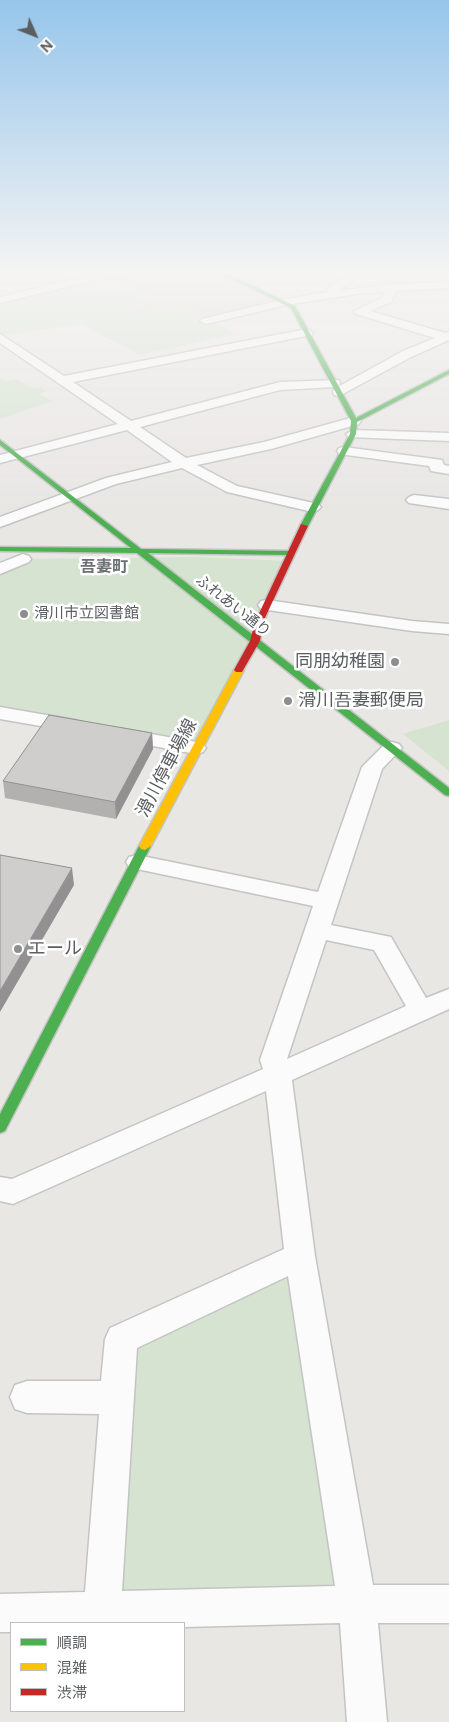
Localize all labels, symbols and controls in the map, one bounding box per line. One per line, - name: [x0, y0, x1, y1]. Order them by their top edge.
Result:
- north arrow: [10, 10, 60, 60]
- text: N: [36, 36, 56, 56]
- district label: 吾妻町: [80, 557, 128, 577]
- street label: ふれあい通り: [192, 571, 274, 641]
- place label: 滑川市立図書館: [34, 605, 139, 623]
- marker: 滑川市立図書館: [18, 608, 30, 620]
- place label: 同朋幼稚園: [295, 651, 385, 673]
- marker: 同朋幼稚園: [389, 656, 401, 668]
- place label: 滑川吾妻郵便局: [298, 690, 424, 712]
- marker: 滑川吾妻郵便局: [282, 695, 294, 707]
- street label: 滑川停車場線: [132, 715, 202, 821]
- place label: エール: [28, 938, 82, 960]
- marker: エール: [12, 943, 24, 955]
- legend: [10, 1622, 185, 1712]
- text: 順調: [57, 1634, 87, 1652]
- text: 混雑: [57, 1659, 87, 1677]
- text: 渋滞: [57, 1684, 87, 1702]

